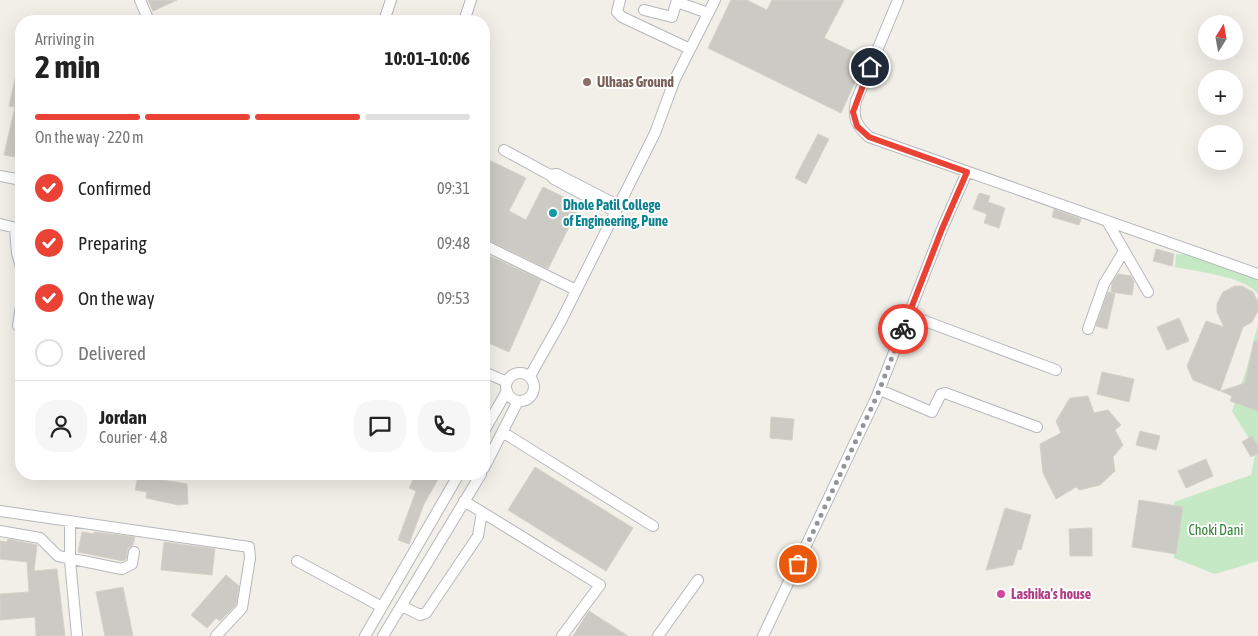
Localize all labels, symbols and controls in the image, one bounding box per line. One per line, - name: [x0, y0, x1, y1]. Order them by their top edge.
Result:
- north arrow: [1198, 15, 1242, 60]
- map controls: [1198, 15, 1243, 170]
- text: Arriving in: [35, 30, 95, 48]
- pin: [849, 46, 891, 88]
- text: 10:01–10:06: [385, 47, 470, 69]
- text: 2 min: [35, 48, 100, 85]
- icon: home: [856, 53, 884, 81]
- button: +: [1198, 70, 1243, 115]
- place label: Ulhaas Ground: [597, 74, 674, 90]
- marker: Ulhaas Ground: [581, 76, 593, 88]
- button: −: [1198, 125, 1243, 170]
- text: On the way · 220 m: [35, 128, 144, 146]
- icon: check: [35, 174, 63, 202]
- text: Confirmed: [78, 177, 151, 199]
- text: 09:31: [437, 179, 470, 197]
- place label: Dhole Patil College of Engineering, Pune: [563, 197, 668, 229]
- marker: Dhole Patil College of Engineering, Pune: [547, 207, 559, 219]
- icon: check: [35, 229, 63, 257]
- text: Preparing: [78, 232, 147, 254]
- text: 09:48: [437, 234, 470, 252]
- icon: check: [35, 284, 63, 312]
- text: On the way: [78, 287, 155, 309]
- text: 09:53: [437, 289, 470, 307]
- courier: [878, 304, 928, 354]
- icon: bike: [889, 315, 917, 343]
- text: Delivered: [78, 342, 146, 364]
- button: person: [35, 400, 87, 452]
- button: chat: [354, 400, 406, 452]
- button: phone: [418, 400, 470, 452]
- text: Jordan: [99, 406, 147, 428]
- text: Courier · 4.8: [99, 428, 168, 446]
- park label: Choki Dani: [1189, 522, 1243, 538]
- pin: [777, 543, 819, 585]
- icon: bag: [784, 550, 812, 578]
- place label: Lashika's house: [1011, 586, 1091, 602]
- marker: Lashika's house: [995, 588, 1007, 600]

